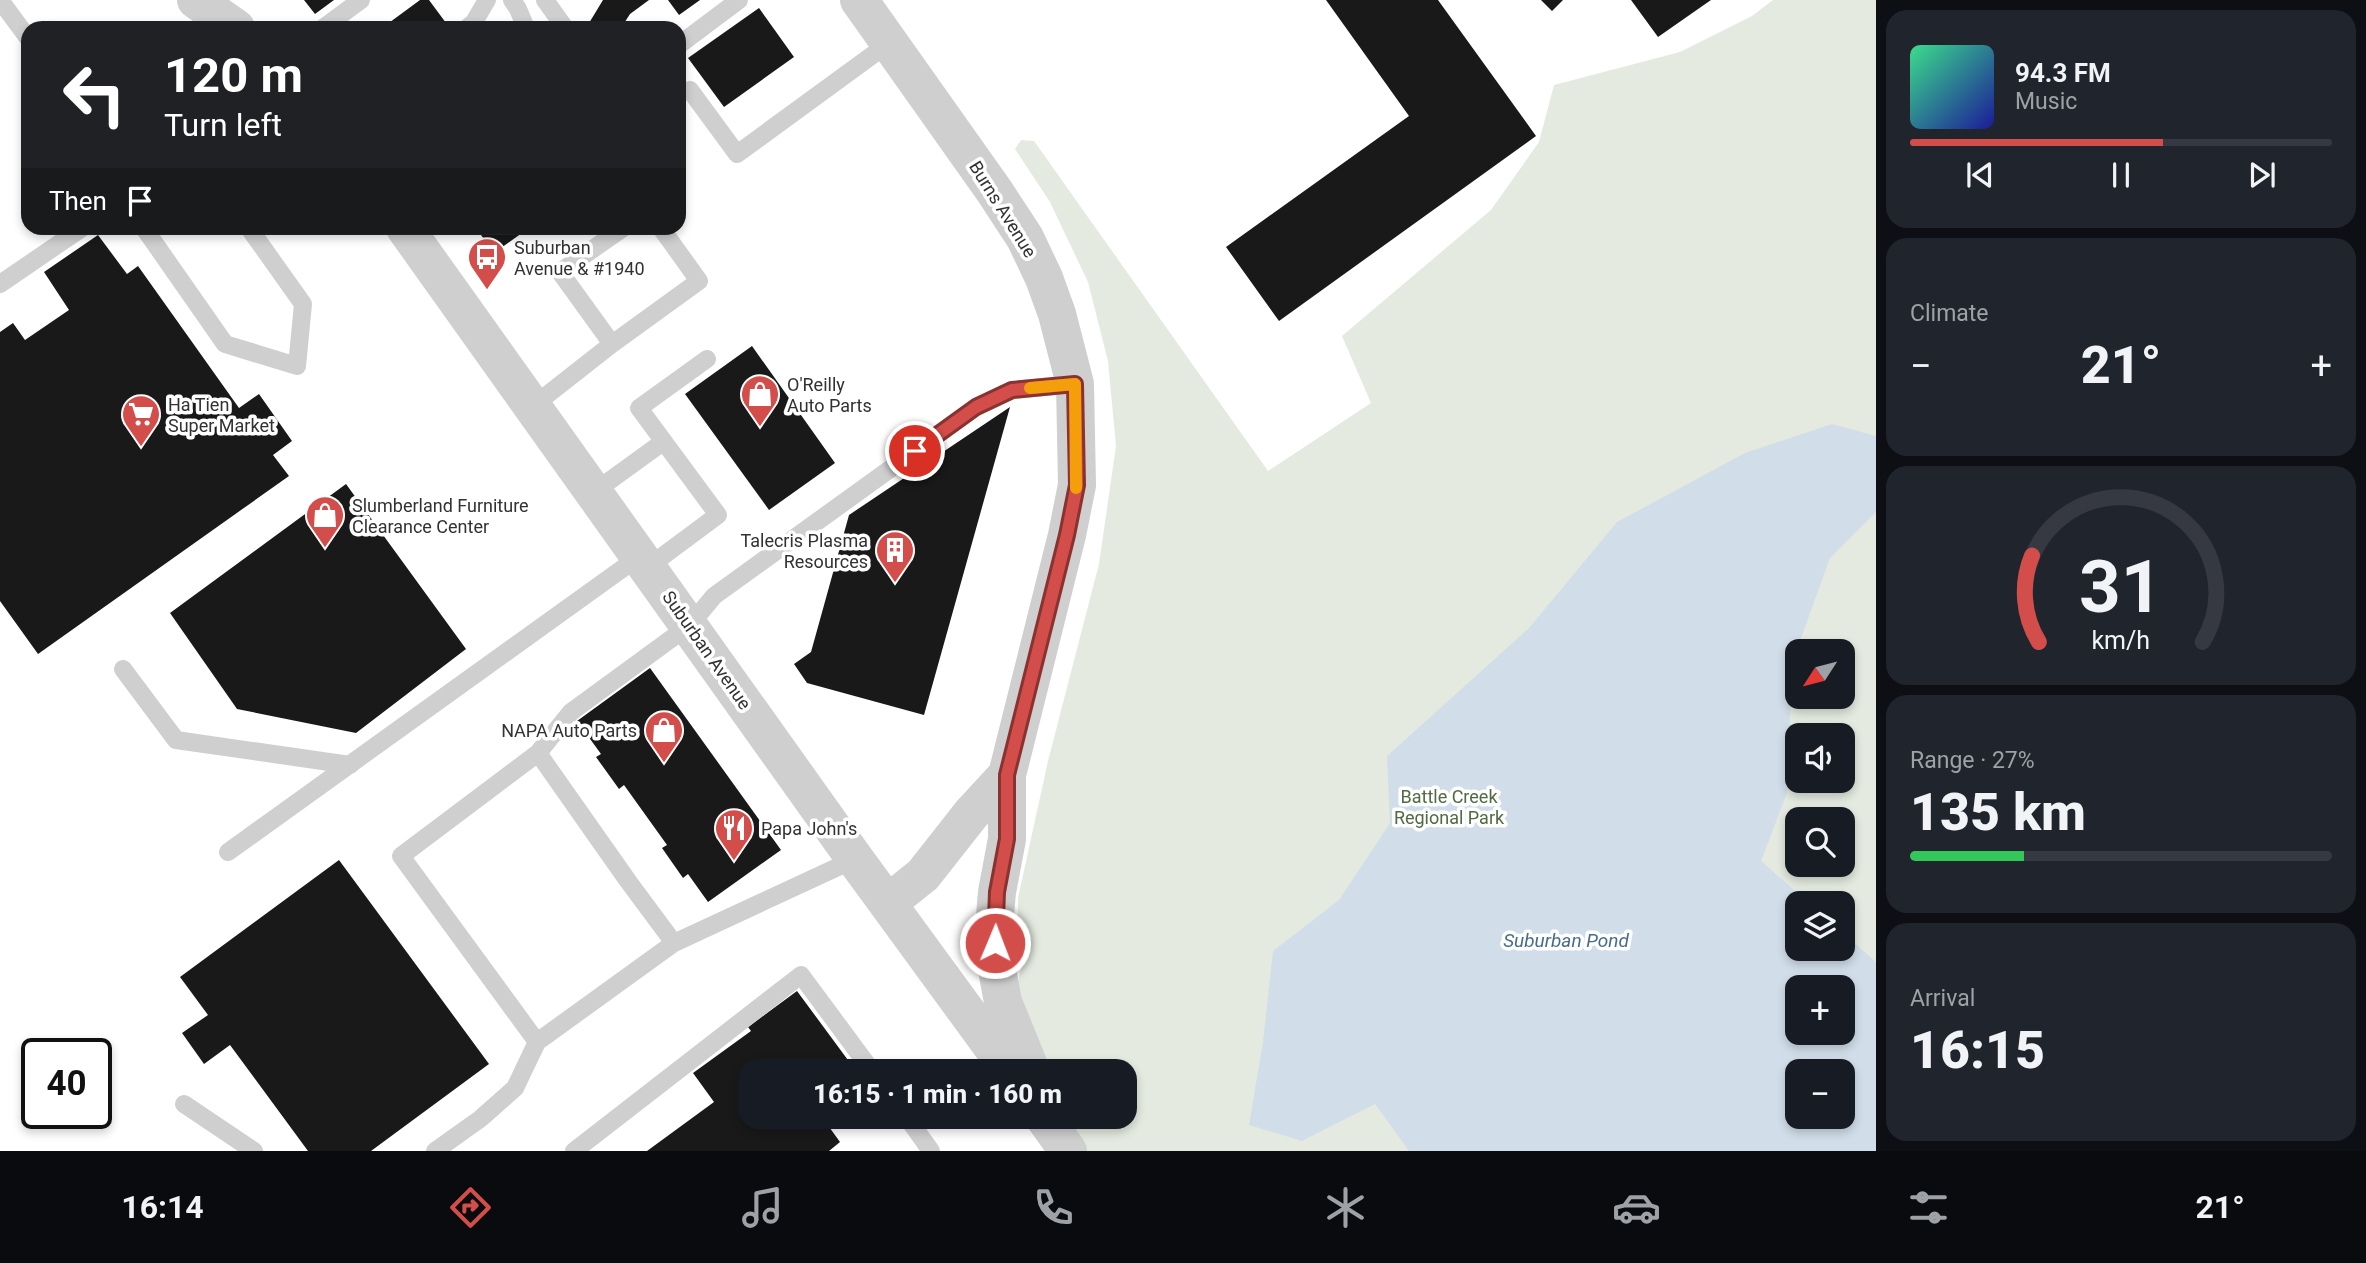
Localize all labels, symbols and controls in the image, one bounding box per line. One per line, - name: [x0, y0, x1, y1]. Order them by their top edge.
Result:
- text: 120 m: [164, 47, 303, 104]
- icon: left: [49, 49, 140, 140]
- text: 94.3 FM: [2015, 58, 2111, 88]
- text: Music: [2015, 88, 2077, 115]
- text: Turn left: [164, 106, 282, 144]
- icon: previous: [1961, 156, 1999, 194]
- icon: pause: [2102, 156, 2140, 194]
- icon: next: [2243, 156, 2281, 194]
- street label: Burns Avenue: [965, 157, 1041, 261]
- icon: arrive: [121, 182, 159, 220]
- text: Then: [49, 186, 107, 216]
- bus stop icon: Suburban Avenue & #1940: [466, 236, 508, 291]
- place label: Suburban Avenue & #1940: [514, 237, 645, 279]
- text: Climate: [1910, 300, 1989, 327]
- text: 21°: [2081, 335, 2161, 396]
- text: −: [1910, 344, 1932, 388]
- text: +: [2310, 344, 2332, 388]
- shop icon: O'Reilly Auto Parts: [739, 373, 781, 428]
- place label: O'Reilly Auto Parts: [787, 374, 872, 416]
- supermarket icon: Ha Tien Super Market: [120, 393, 162, 448]
- place label: Ha Tien Super Market: [168, 394, 275, 436]
- pin: [885, 421, 945, 481]
- icon: arrive: [896, 432, 934, 470]
- shop icon: Slumberland Furniture Clearance Center: [304, 494, 346, 549]
- place label: Slumberland Furniture Clearance Center: [352, 495, 529, 537]
- building icon: Talecris Plasma Resources: [874, 529, 916, 584]
- place label: Talecris Plasma Resources: [740, 530, 868, 572]
- text: 31: [2079, 544, 2163, 630]
- street label: Suburban Avenue: [658, 587, 756, 713]
- text: km/h: [2092, 625, 2150, 654]
- north arrow: [1785, 639, 1855, 709]
- map controls: [1785, 639, 1855, 1129]
- shop icon: NAPA Auto Parts: [643, 709, 685, 764]
- place label: NAPA Auto Parts: [501, 720, 637, 741]
- button: sound: [1785, 723, 1855, 793]
- text: Range · 27%: [1910, 747, 2035, 774]
- text: 135 km: [1910, 782, 2086, 843]
- park label: Battle Creek Regional Park: [1394, 786, 1505, 828]
- restaurant icon: Papa John's: [713, 807, 755, 862]
- button: search: [1785, 807, 1855, 877]
- place label: Papa John's: [761, 818, 857, 839]
- button: layers: [1785, 891, 1855, 961]
- position arrow: [958, 906, 1032, 980]
- water label: Suburban Pond: [1503, 929, 1629, 952]
- button: +: [1785, 975, 1855, 1045]
- text: Arrival: [1910, 985, 1975, 1012]
- text: 16:15: [1910, 1020, 2045, 1081]
- speed limit sign: 40: [21, 1038, 112, 1129]
- button: −: [1785, 1059, 1855, 1129]
- text: 16:15 · 1 min · 160 m: [813, 1079, 1062, 1109]
- icon: directions: [446, 1183, 495, 1232]
- icon: music: [738, 1183, 787, 1232]
- icon: phone: [1029, 1183, 1078, 1232]
- icon: climate: [1321, 1183, 1370, 1232]
- icon: car: [1612, 1183, 1661, 1232]
- icon: filters: [1904, 1183, 1953, 1232]
- text: 16:14: [121, 1188, 204, 1226]
- text: 21°: [2195, 1188, 2245, 1226]

